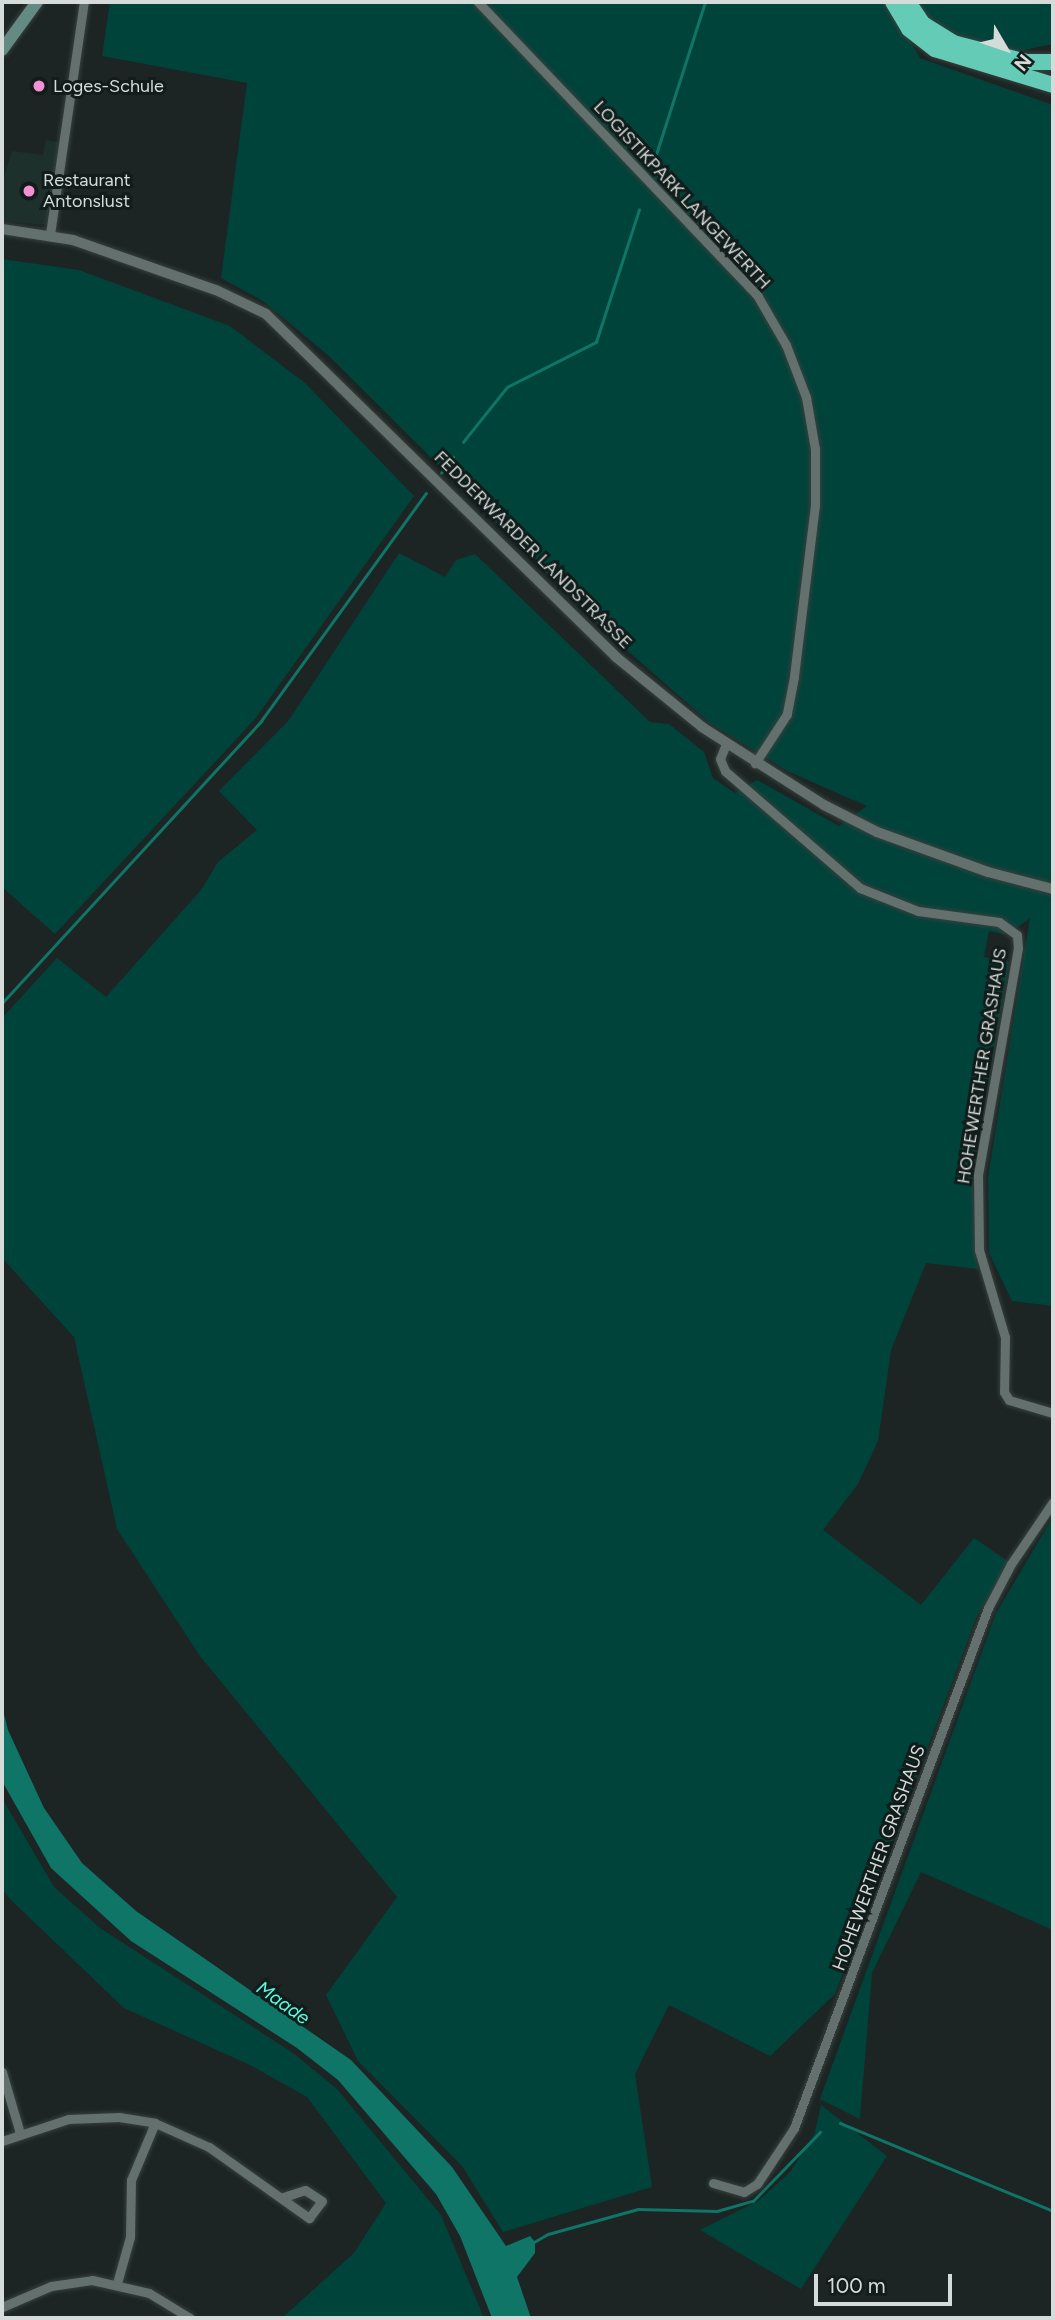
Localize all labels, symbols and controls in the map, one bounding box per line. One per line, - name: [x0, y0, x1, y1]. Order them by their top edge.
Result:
- north arrow: [971, 14, 1041, 84]
- text: N: [1009, 50, 1036, 75]
- place label: Loges-Schule: [53, 75, 164, 97]
- marker: Loges-Schule: [31, 78, 47, 94]
- street label: LOGISTIKPARK LANGEWERTH: [589, 96, 775, 294]
- place label: Restaurant Antonslust: [43, 170, 131, 212]
- marker: Restaurant Antonslust: [21, 183, 37, 199]
- street label: FEDDERWARDER LANDSTRASSE: [430, 447, 636, 653]
- street label: HOHEWERTHER GRASHAUS: [953, 947, 1011, 1185]
- street label: HOHEWERTHER GRASHAUS: [828, 1742, 930, 1974]
- water label: Maade: [252, 1976, 314, 2030]
- scale bar: [817, 2260, 955, 2304]
- text: 100 m: [827, 2273, 886, 2298]

